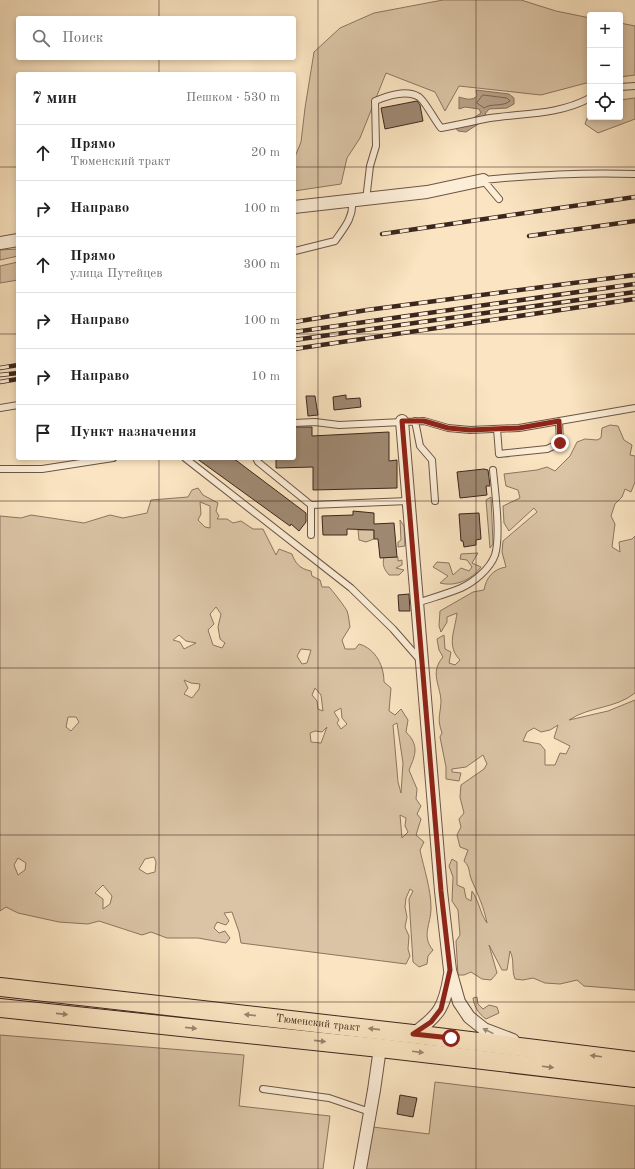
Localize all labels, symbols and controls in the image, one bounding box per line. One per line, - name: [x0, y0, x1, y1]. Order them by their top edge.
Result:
- map controls: [587, 12, 623, 120]
- button: +: [587, 12, 623, 48]
- search box: [16, 16, 296, 60]
- icon: search: [30, 27, 52, 49]
- text: Поиск: [62, 31, 103, 46]
- button: −: [587, 48, 623, 84]
- button: locate: [587, 84, 623, 120]
- text: 7 мин: [32, 90, 77, 107]
- text: Пешком · 530 m: [186, 91, 280, 104]
- text: Прямо: [70, 137, 116, 152]
- icon: ahead: [32, 142, 54, 164]
- text: 20 m: [251, 146, 280, 159]
- text: Тюменский тракт: [70, 155, 170, 168]
- icon: right: [32, 198, 54, 220]
- text: Направо: [70, 201, 129, 216]
- text: 100 m: [243, 202, 280, 215]
- text: Прямо: [70, 249, 116, 264]
- icon: ahead: [32, 254, 54, 276]
- text: 300 m: [243, 258, 280, 271]
- text: улица Путейцев: [70, 267, 162, 280]
- icon: right: [32, 310, 54, 332]
- text: Направо: [70, 313, 129, 328]
- text: 100 m: [243, 314, 280, 327]
- icon: right: [32, 366, 54, 388]
- text: Направо: [70, 369, 129, 384]
- text: 10 m: [251, 370, 280, 383]
- icon: arrive: [32, 422, 54, 444]
- text: Пункт назначения: [70, 425, 197, 440]
- route end: [551, 434, 569, 452]
- one-way arrow: [56, 1011, 68, 1017]
- one-way arrow: [244, 1012, 256, 1019]
- street label: Тюменский тракт: [275, 1013, 361, 1033]
- one-way arrow: [185, 1025, 197, 1031]
- one-way arrow: [368, 1026, 381, 1033]
- one-way arrow: [483, 1028, 494, 1034]
- route start: [442, 1029, 460, 1047]
- one-way arrow: [314, 1038, 326, 1045]
- one-way arrow: [412, 1049, 425, 1055]
- one-way arrow: [590, 1053, 602, 1059]
- one-way arrow: [542, 1064, 554, 1071]

